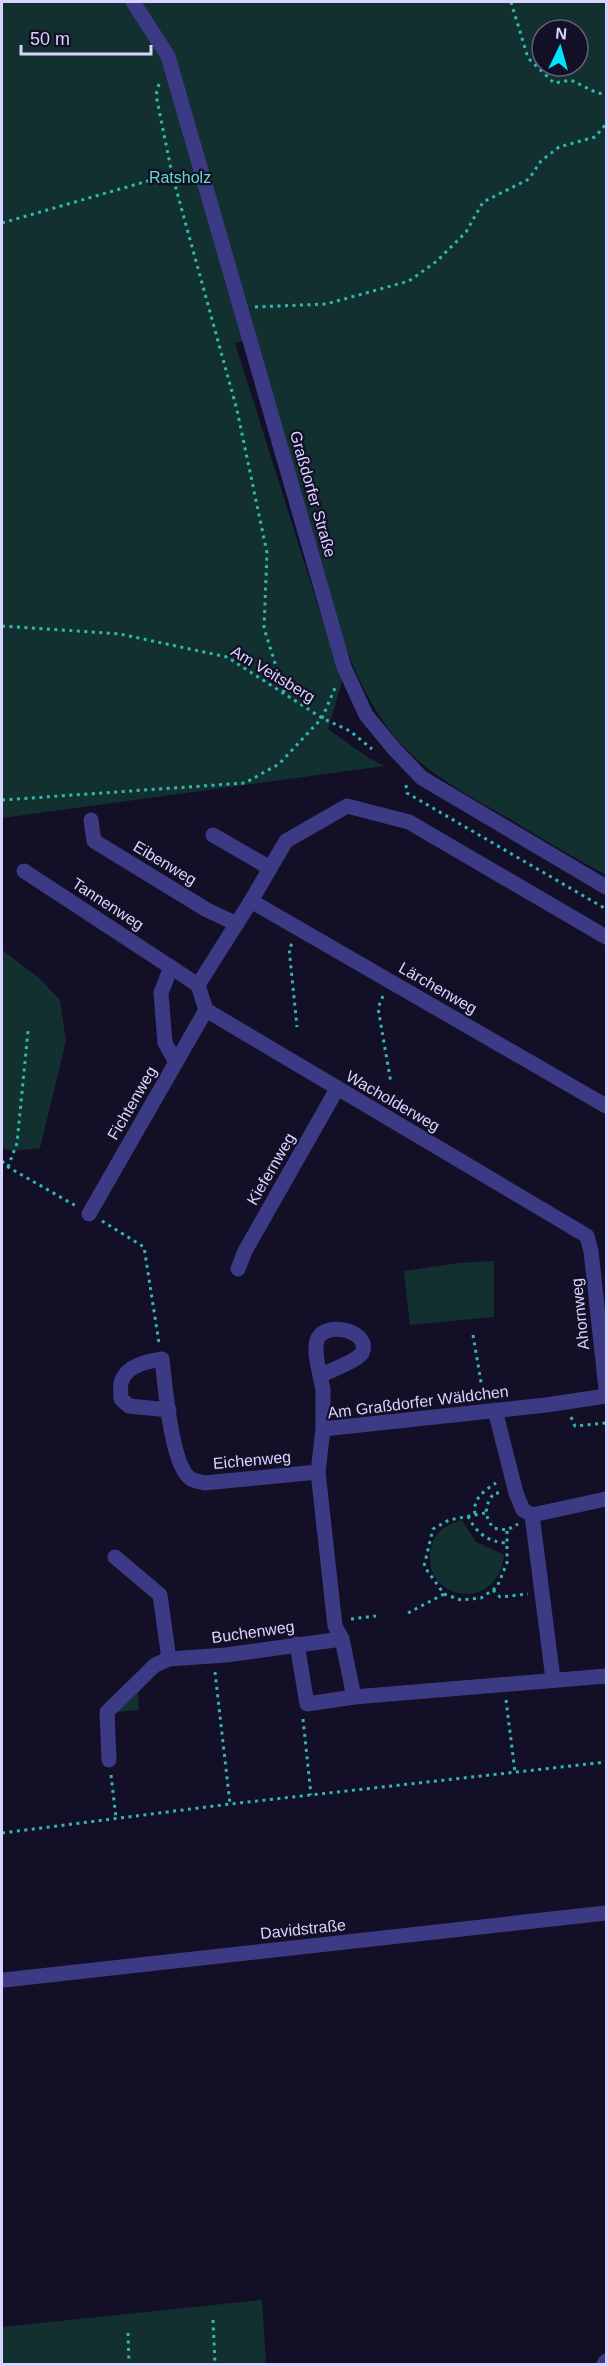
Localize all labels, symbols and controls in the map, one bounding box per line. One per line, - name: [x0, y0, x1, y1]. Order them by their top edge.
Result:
- scale bar: [21, 18, 152, 56]
- north arrow: [530, 18, 590, 78]
- text: N: [555, 25, 568, 43]
- text: 50 m: [30, 29, 70, 49]
- park label: Ratsholz: [149, 169, 211, 186]
- street label: Graßdorfer Straße: [287, 429, 339, 559]
- street label: Am Veitsberg: [228, 642, 318, 706]
- street label: Eibenweg: [131, 838, 199, 888]
- street label: Tannenweg: [69, 875, 147, 933]
- street label: Lärchenweg: [396, 959, 480, 1017]
- street label: Fichtenweg: [104, 1063, 160, 1143]
- street label: Wacholderweg: [343, 1067, 443, 1135]
- street label: Kiefernweg: [244, 1130, 298, 1208]
- street label: Ahornweg: [568, 1277, 592, 1351]
- street label: Am Graßdorfer Wäldchen: [327, 1382, 509, 1422]
- street label: Eichenweg: [212, 1448, 292, 1472]
- street label: Buchenweg: [210, 1618, 296, 1646]
- street label: Davidstraße: [259, 1916, 347, 1942]

